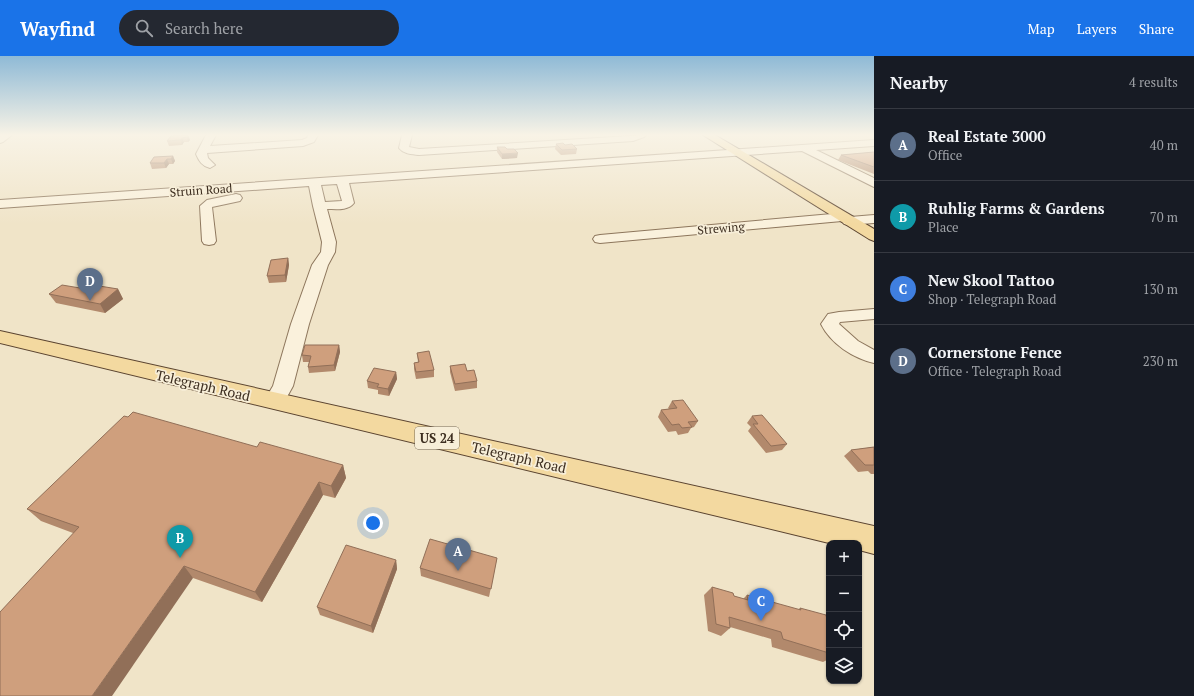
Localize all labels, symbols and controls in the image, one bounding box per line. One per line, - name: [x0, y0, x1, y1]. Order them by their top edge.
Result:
- search box: [119, 10, 399, 46]
- text: Wayfind: [20, 16, 95, 41]
- icon: search: [133, 17, 155, 39]
- text: Search here: [165, 18, 243, 38]
- text: Map: [1028, 19, 1055, 38]
- text: Layers: [1077, 19, 1117, 38]
- text: Share: [1139, 19, 1174, 38]
- text: Nearby: [890, 71, 948, 94]
- text: 4 results: [1129, 73, 1178, 91]
- text: Real Estate 3000: [928, 126, 1046, 146]
- text: A: [898, 136, 908, 154]
- text: 40 m: [1150, 136, 1178, 154]
- text: Office: [928, 146, 962, 164]
- street label: Struin Road: [169, 180, 233, 200]
- text: Ruhlig Farms & Gardens: [928, 198, 1104, 218]
- text: B: [899, 208, 907, 226]
- text: 70 m: [1150, 208, 1178, 226]
- street label: Strewing: [697, 218, 746, 238]
- text: Place: [928, 218, 959, 236]
- pin: D: [77, 268, 103, 301]
- text: New Skool Tattoo: [928, 270, 1054, 290]
- text: C: [899, 280, 907, 298]
- text: 130 m: [1143, 280, 1178, 298]
- text: Shop · Telegraph Road: [928, 290, 1056, 308]
- text: Cornerstone Fence: [928, 342, 1062, 362]
- text: D: [898, 352, 908, 370]
- text: 230 m: [1143, 352, 1178, 370]
- text: Office · Telegraph Road: [928, 362, 1061, 380]
- street label: Telegraph Road: [154, 365, 252, 405]
- road number: US 24: [415, 427, 459, 449]
- street label: Telegraph Road: [470, 437, 568, 477]
- your location: [363, 513, 383, 533]
- pin: B: [167, 525, 193, 558]
- pin: A: [445, 538, 471, 571]
- map controls: [826, 540, 862, 684]
- button: +: [826, 540, 862, 576]
- button: −: [826, 576, 862, 612]
- pin: C: [748, 588, 774, 621]
- button: locate: [826, 612, 862, 648]
- button: layers: [826, 648, 862, 684]

